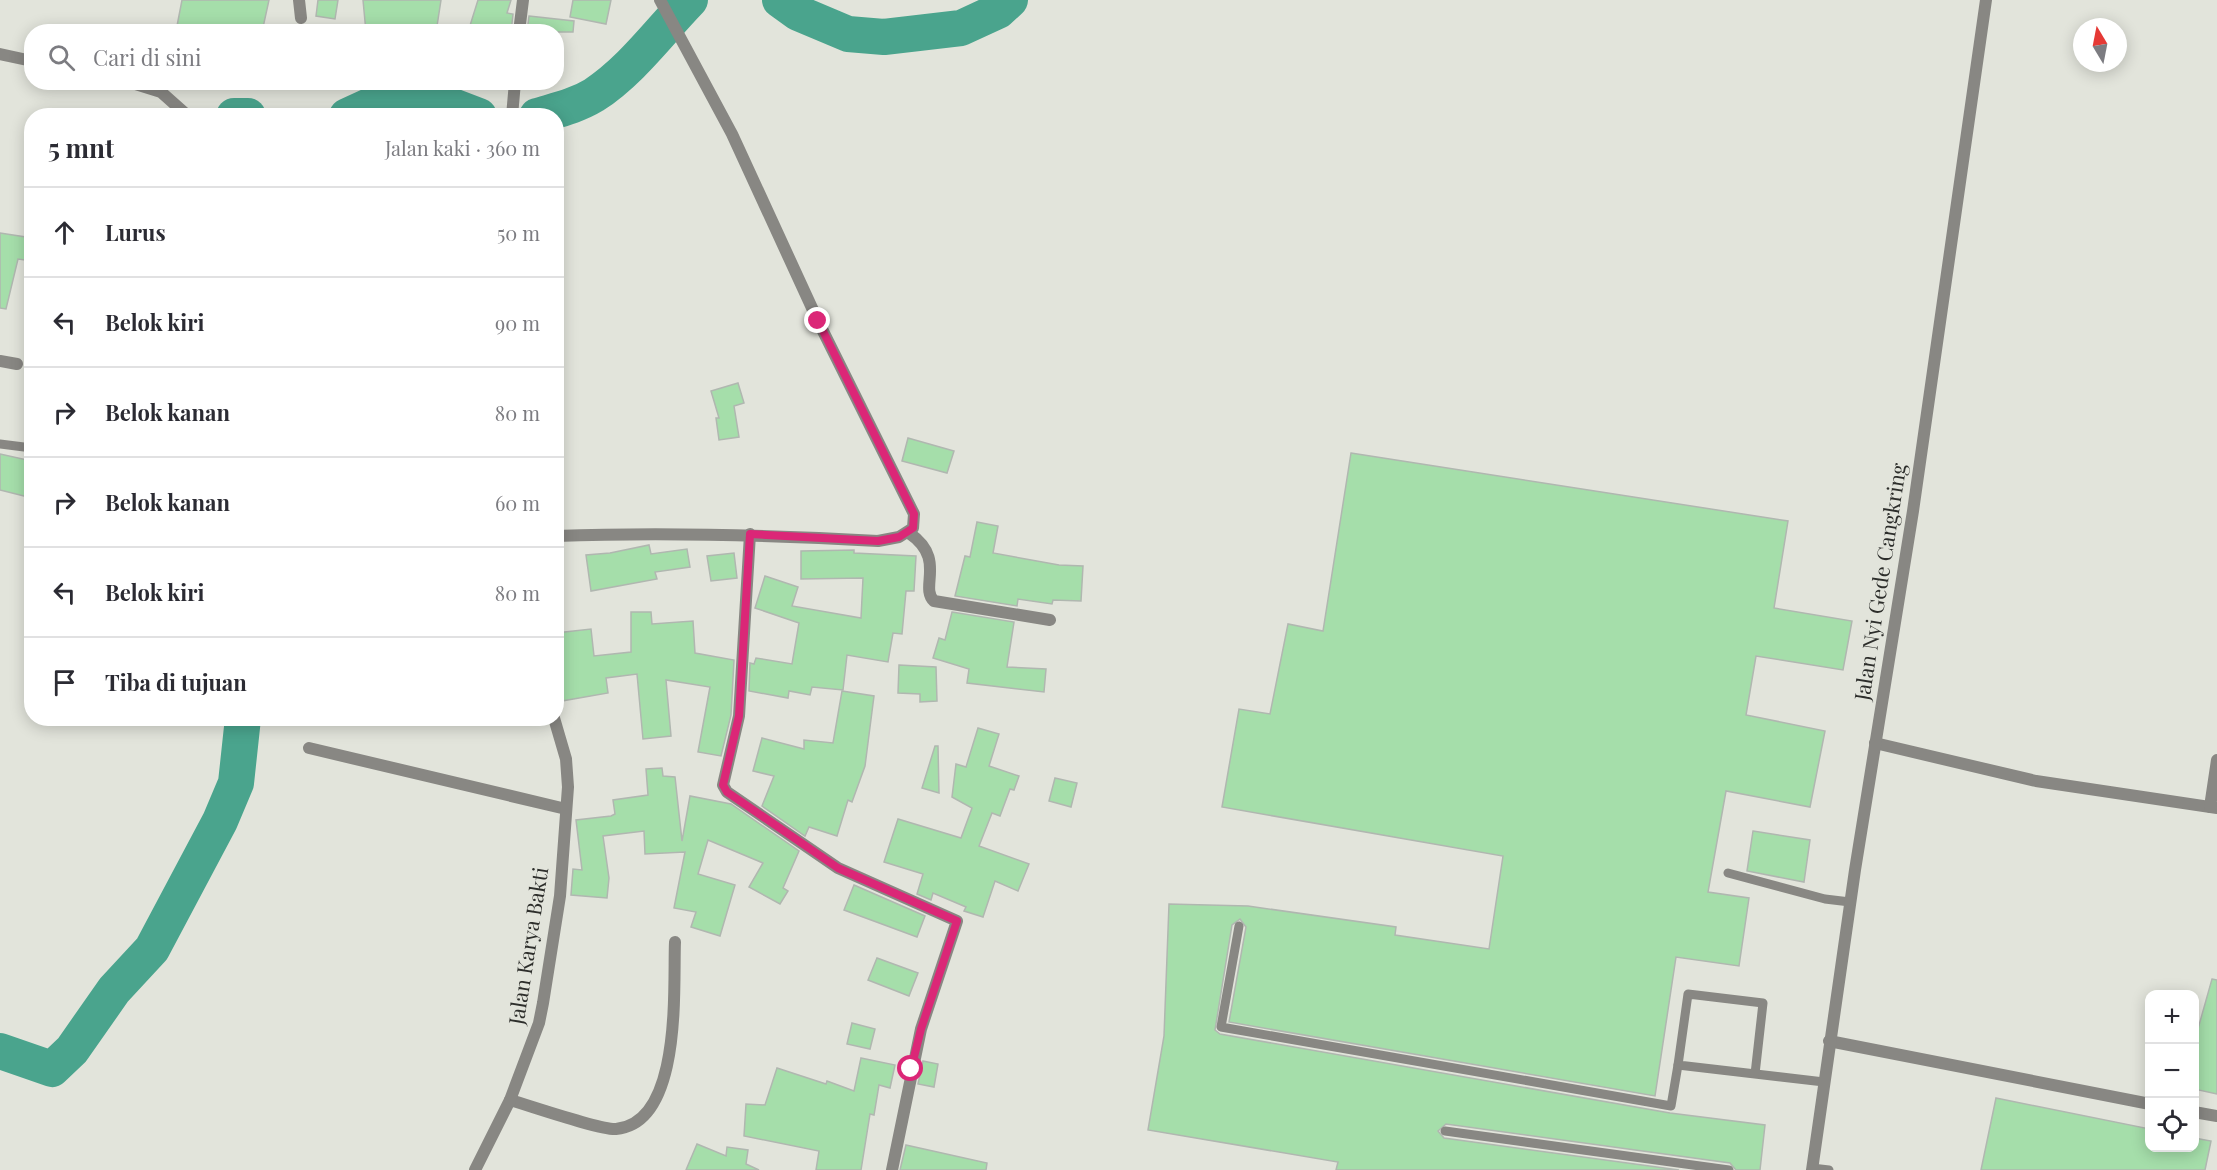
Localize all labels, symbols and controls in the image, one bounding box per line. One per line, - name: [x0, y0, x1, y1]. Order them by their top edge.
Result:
- north arrow: [2073, 18, 2127, 72]
- search box: [24, 24, 564, 90]
- icon: search: [45, 41, 78, 74]
- text: Cari di sini: [93, 42, 201, 72]
- text: 5 mnt: [48, 130, 114, 165]
- text: Jalan kaki · 360 m: [385, 134, 540, 161]
- icon: ahead: [48, 216, 81, 249]
- text: Lurus: [105, 217, 166, 247]
- text: 50 m: [497, 219, 540, 246]
- icon: left: [48, 306, 81, 339]
- text: Belok kiri: [105, 307, 204, 337]
- route end: [804, 307, 830, 333]
- text: 90 m: [495, 309, 540, 336]
- icon: right: [48, 396, 81, 429]
- text: Belok kanan: [105, 397, 230, 427]
- text: 80 m: [495, 399, 540, 426]
- street label: Jalan Nyi Gede Cangkring: [1846, 461, 1912, 703]
- icon: right: [48, 486, 81, 519]
- text: Belok kanan: [105, 487, 230, 517]
- text: 60 m: [495, 489, 540, 516]
- icon: left: [48, 576, 81, 609]
- text: Belok kiri: [105, 577, 204, 607]
- text: 80 m: [495, 579, 540, 606]
- icon: arrive: [48, 666, 81, 699]
- text: Tiba di tujuan: [105, 667, 247, 697]
- street label: Jalan Karya Bakti: [501, 865, 553, 1027]
- map controls: [2145, 990, 2199, 1152]
- button: +: [2145, 990, 2199, 1044]
- button: −: [2145, 1044, 2199, 1098]
- route start: [897, 1055, 923, 1081]
- button: locate: [2145, 1098, 2199, 1152]

